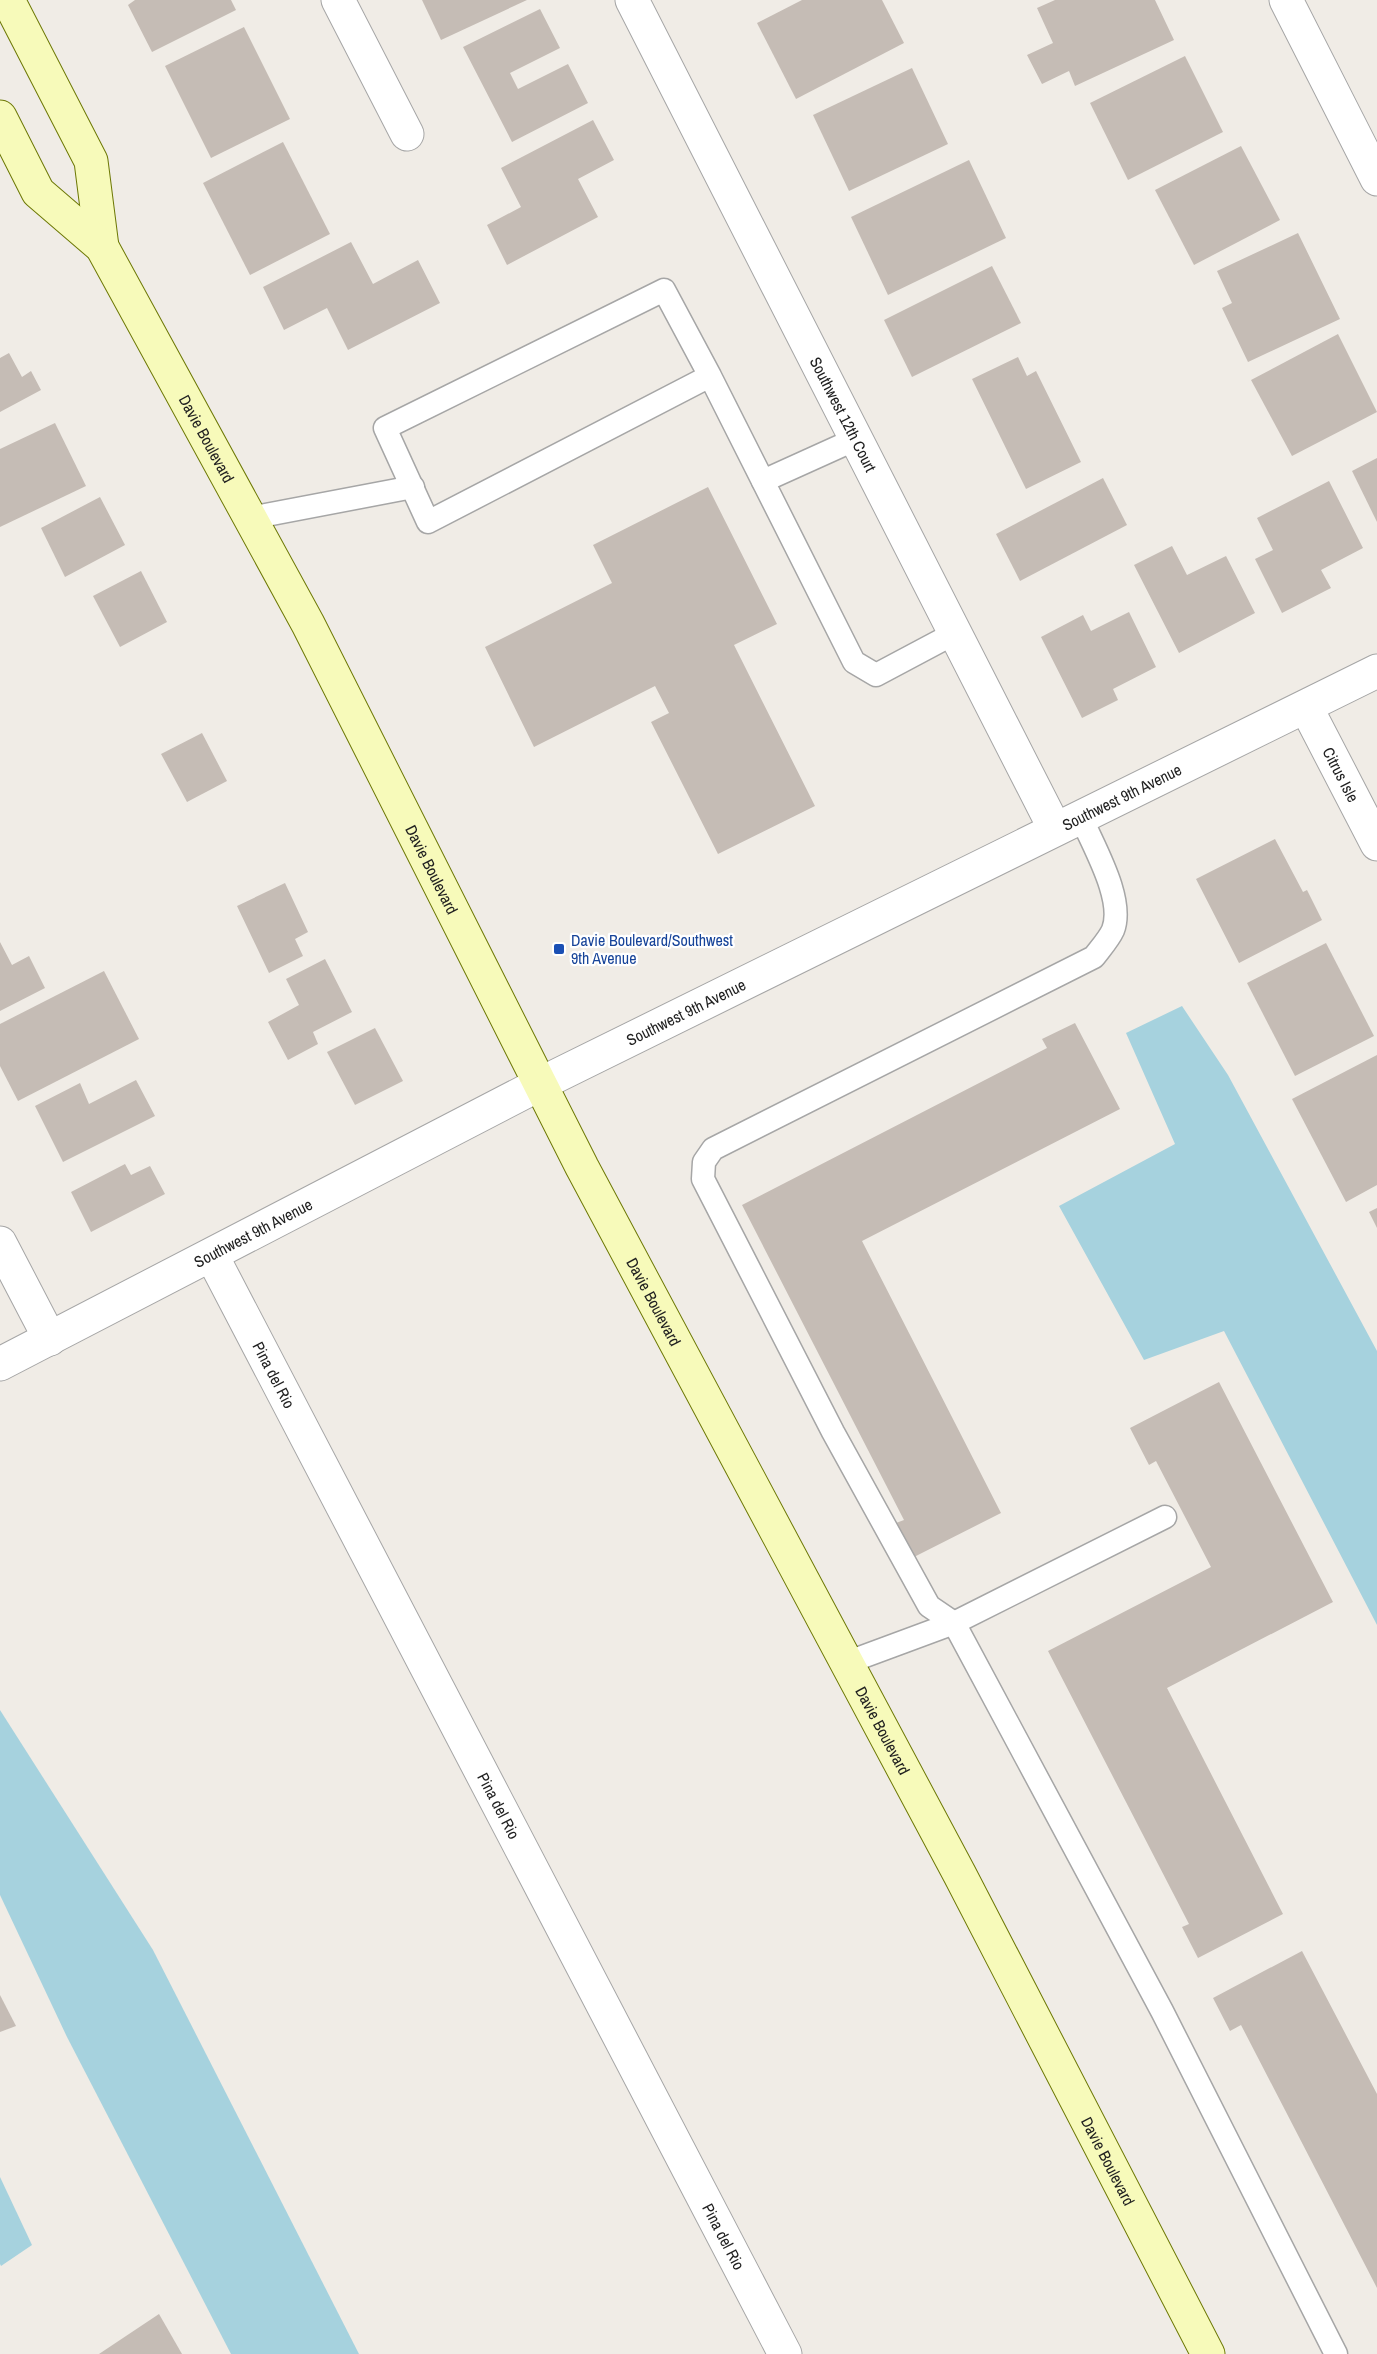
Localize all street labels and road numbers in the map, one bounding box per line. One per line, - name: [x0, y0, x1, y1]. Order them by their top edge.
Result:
- street label: Southwest 12th Court: [805, 353, 882, 476]
- street label: Davie Boulevard: [174, 391, 240, 487]
- street label: Citrus Isle: [1318, 743, 1364, 806]
- street label: Southwest 9th Avenue: [1058, 758, 1185, 836]
- street label: Davie Boulevard: [400, 821, 464, 918]
- street label: Southwest 9th Avenue: [623, 973, 749, 1051]
- street label: Southwest 9th Avenue: [190, 1193, 316, 1273]
- street label: Davie Boulevard: [621, 1254, 686, 1350]
- street label: Pina del Rio: [248, 1338, 300, 1412]
- street label: Davie Boulevard: [850, 1682, 915, 1778]
- street label: Pina del Rio: [472, 1769, 525, 1843]
- street label: Davie Boulevard: [1076, 2113, 1140, 2209]
- street label: Pina del Rio: [697, 2199, 750, 2274]

